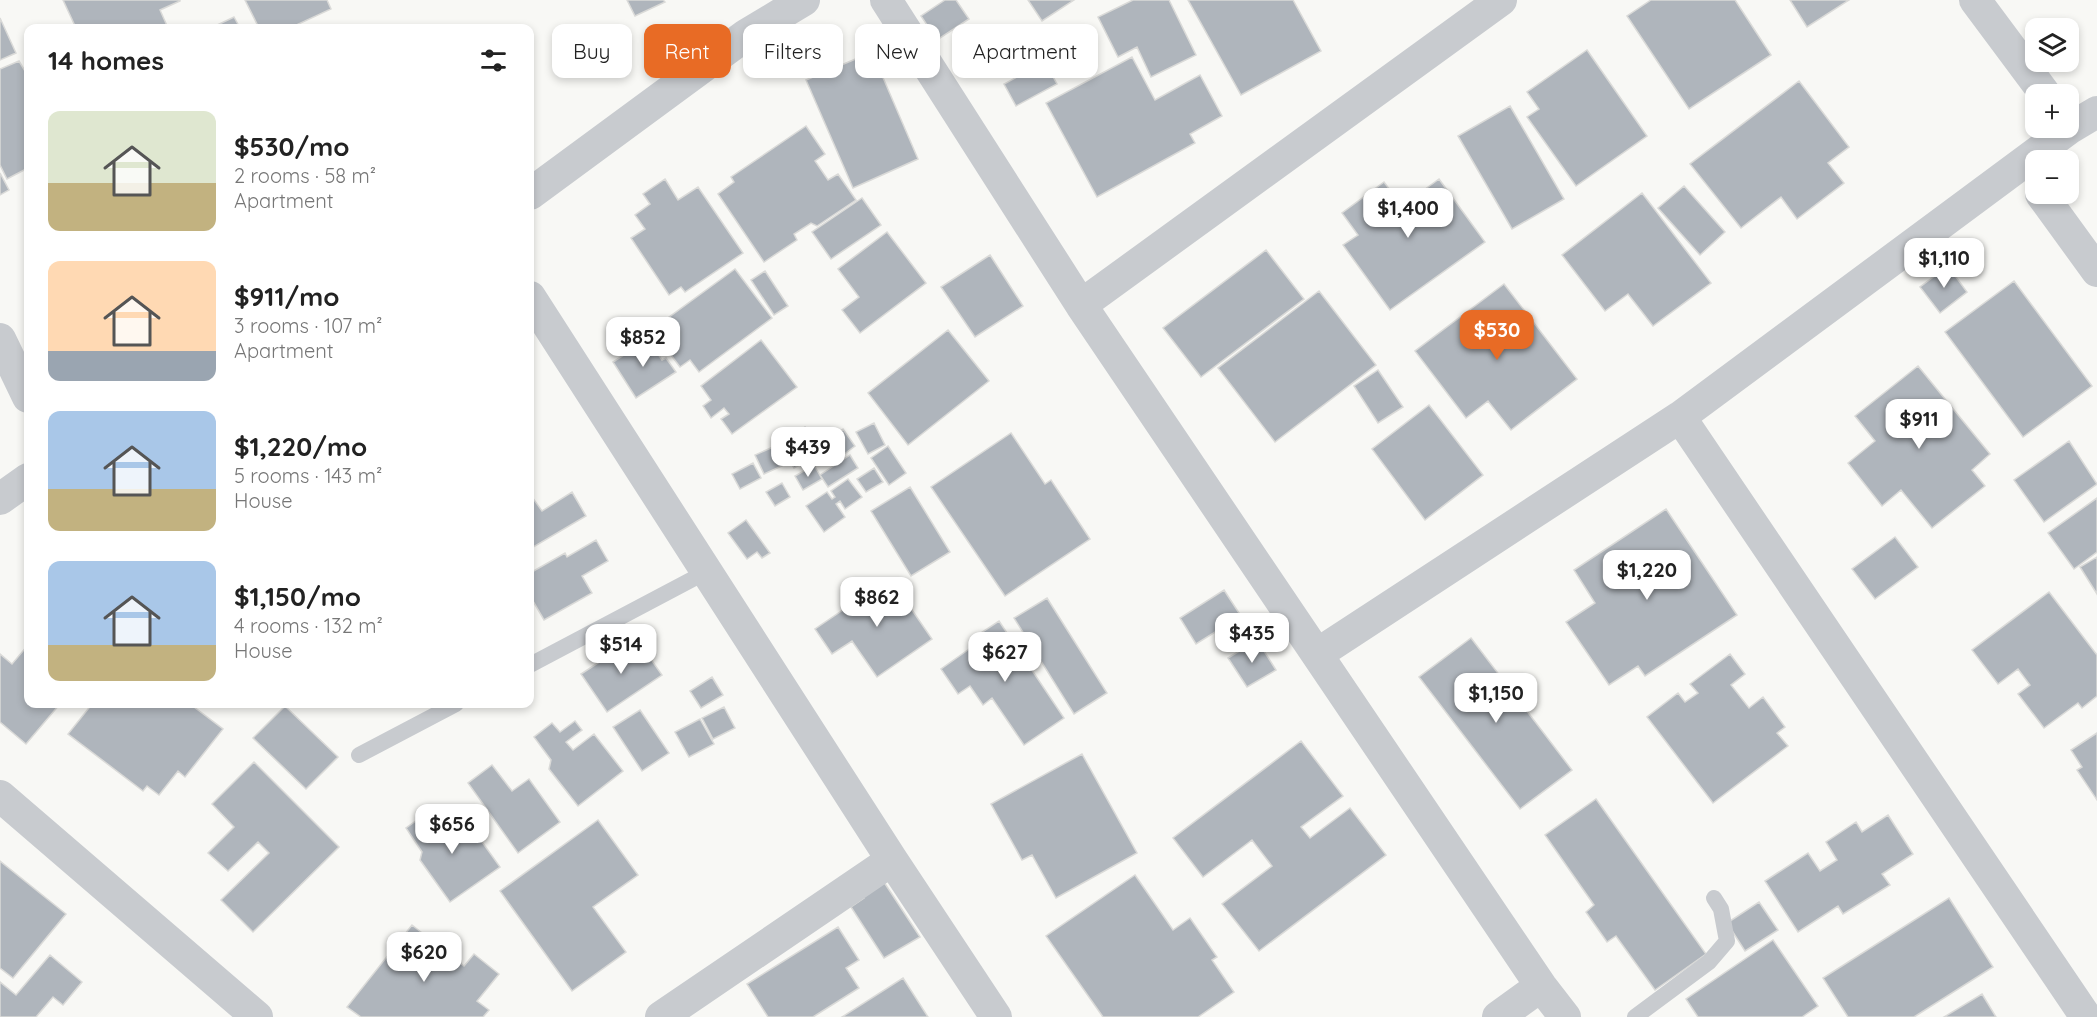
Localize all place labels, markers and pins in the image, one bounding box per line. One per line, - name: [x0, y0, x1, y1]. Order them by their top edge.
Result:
- pin: $1,400: [1359, 188, 1457, 239]
- pin: $1,110: [1895, 238, 1993, 289]
- pin: $530: [1461, 310, 1533, 361]
- pin: $852: [607, 317, 679, 368]
- pin: $911: [1883, 399, 1955, 450]
- pin: $439: [772, 427, 844, 478]
- pin: $1,220: [1598, 550, 1696, 601]
- pin: $862: [841, 577, 913, 628]
- pin: $435: [1216, 613, 1288, 664]
- pin: $514: [585, 624, 657, 675]
- pin: $627: [969, 632, 1041, 683]
- pin: $1,150: [1447, 673, 1545, 724]
- pin: $656: [416, 804, 488, 855]
- pin: $620: [388, 932, 460, 983]

